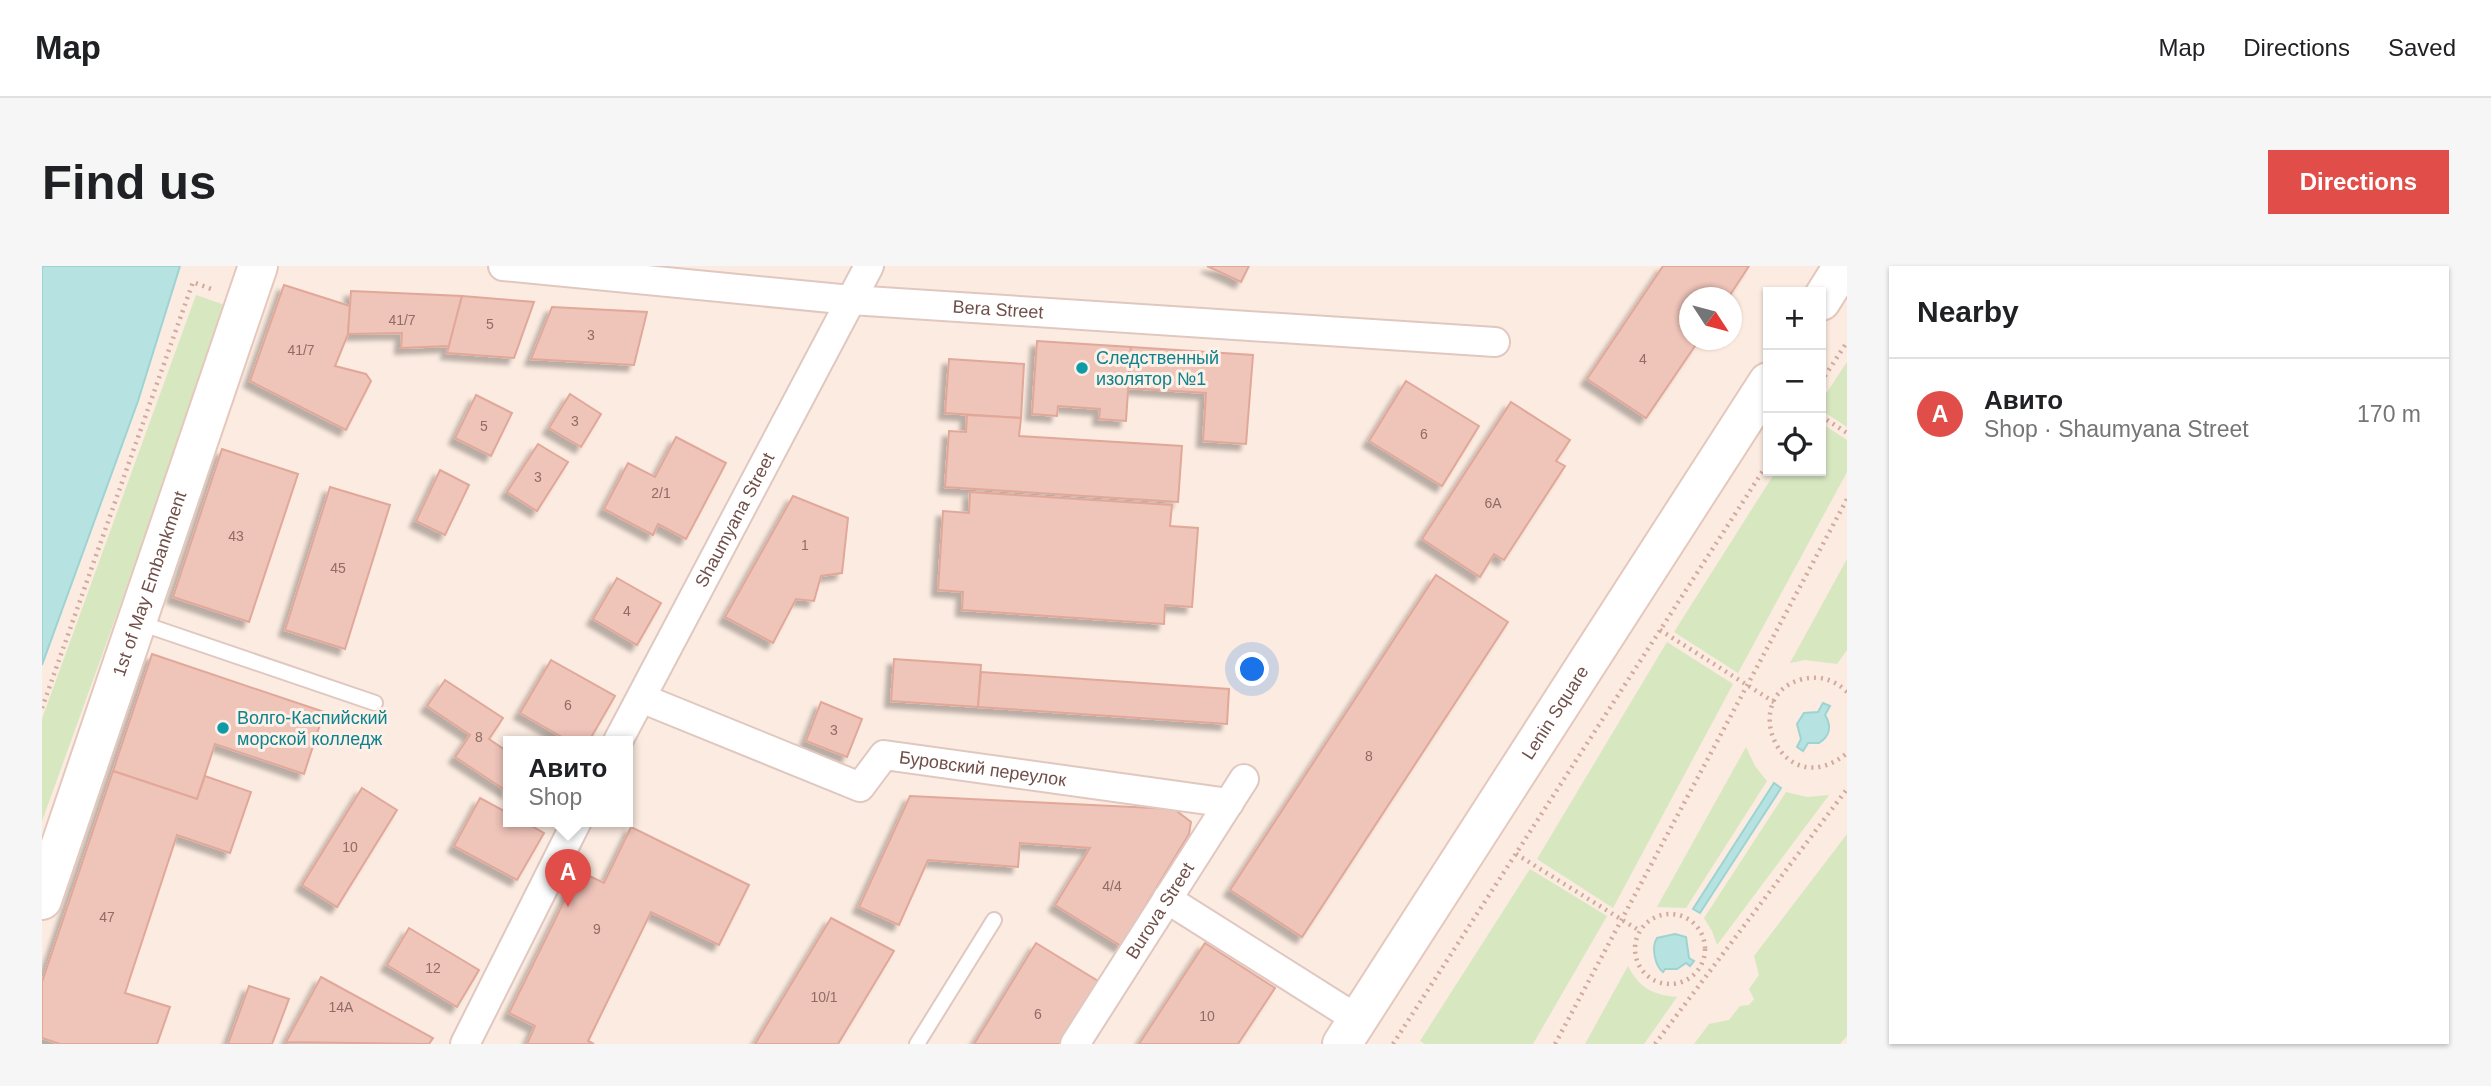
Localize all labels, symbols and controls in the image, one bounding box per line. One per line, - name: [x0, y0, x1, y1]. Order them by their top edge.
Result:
- text: Map: [35, 29, 101, 66]
- text: Map: [2159, 34, 2205, 61]
- text: Directions: [2243, 34, 2350, 61]
- text: Saved: [2388, 34, 2456, 61]
- button: Directions: [2268, 150, 2449, 214]
- text: Find us: [42, 155, 216, 209]
- north arrow: [1679, 287, 1742, 350]
- map controls: [1763, 287, 1826, 476]
- button: +: [1763, 287, 1826, 350]
- text: Nearby: [1917, 295, 2019, 328]
- street label: Bera Street: [952, 297, 1044, 323]
- house number: 41/7: [388, 312, 416, 328]
- house number: 5: [486, 316, 494, 332]
- house number: 3: [587, 327, 595, 343]
- house number: 41/7: [287, 342, 315, 358]
- place label: Следственный изолятор №1: [1096, 348, 1219, 389]
- button: −: [1763, 350, 1826, 413]
- house number: 4: [1639, 351, 1647, 367]
- marker: Следственный изолятор №1: [1074, 360, 1090, 376]
- text: Авито: [1984, 385, 2063, 415]
- text: A: [1932, 401, 1948, 427]
- text: 170 m: [2357, 401, 2421, 427]
- house number: 3: [571, 413, 579, 429]
- button: locate: [1763, 413, 1826, 476]
- text: Shop · Shaumyana Street: [1984, 416, 2249, 442]
- house number: 5: [480, 418, 488, 434]
- house number: 6: [1420, 426, 1428, 442]
- street label: Shaumyana Street: [691, 449, 778, 591]
- house number: 3: [534, 469, 542, 485]
- house number: 2/1: [651, 485, 671, 501]
- street label: 1st of May Embankment: [109, 489, 190, 679]
- house number: 6А: [1484, 495, 1502, 511]
- house number: 43: [228, 528, 244, 544]
- house number: 1: [801, 537, 809, 553]
- house number: 45: [330, 560, 346, 576]
- house number: 4: [623, 603, 631, 619]
- your location: [1235, 652, 1269, 686]
- street label: Lenin Square: [1518, 662, 1593, 763]
- house number: 6: [564, 697, 572, 713]
- place label: Волго-Каспийский морской колледж: [237, 708, 388, 749]
- marker: Волго-Каспийский морской колледж: [215, 720, 231, 736]
- house number: 3: [830, 722, 838, 738]
- house number: 8: [475, 729, 483, 745]
- popup: [503, 736, 633, 827]
- street label: Буровский переулок: [898, 747, 1068, 790]
- house number: 8: [1365, 748, 1373, 764]
- text: Авито: [528, 753, 608, 783]
- text: Shop: [528, 784, 582, 810]
- house number: 10: [342, 839, 358, 855]
- pin: A: [545, 849, 591, 907]
- street label: Burova Street: [1122, 859, 1198, 963]
- house number: 4/4: [1102, 878, 1122, 894]
- house number: 47: [99, 909, 115, 925]
- house number: 9: [593, 921, 601, 937]
- house number: 12: [425, 960, 441, 976]
- house number: 10/1: [810, 989, 838, 1005]
- house number: 14А: [329, 999, 354, 1015]
- house number: 6: [1034, 1006, 1042, 1022]
- house number: 10: [1199, 1008, 1215, 1024]

